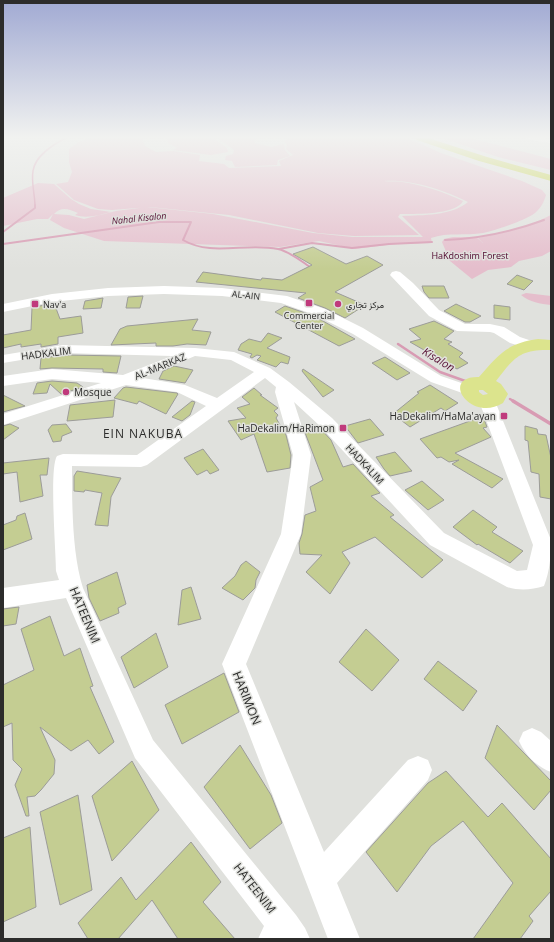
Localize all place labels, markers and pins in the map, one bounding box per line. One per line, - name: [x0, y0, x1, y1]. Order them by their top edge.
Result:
- place label: Nav'a: [43, 298, 66, 311]
- marker: Commercial Center: [304, 298, 314, 308]
- place label: مركز تجاري: [346, 298, 384, 312]
- marker: Nav'a: [30, 299, 40, 309]
- marker: مركز تجاري: [333, 299, 343, 309]
- place label: Commercial Center: [284, 309, 334, 332]
- place label: Mosque: [74, 385, 112, 399]
- marker: Mosque: [61, 387, 71, 397]
- place label: HaDekalim/HaMa'ayan: [389, 409, 496, 423]
- marker: HaDekalim/HaMa'ayan: [499, 411, 509, 421]
- place label: HaDekalim/HaRimon: [237, 421, 335, 435]
- marker: HaDekalim/HaRimon: [338, 423, 348, 433]

